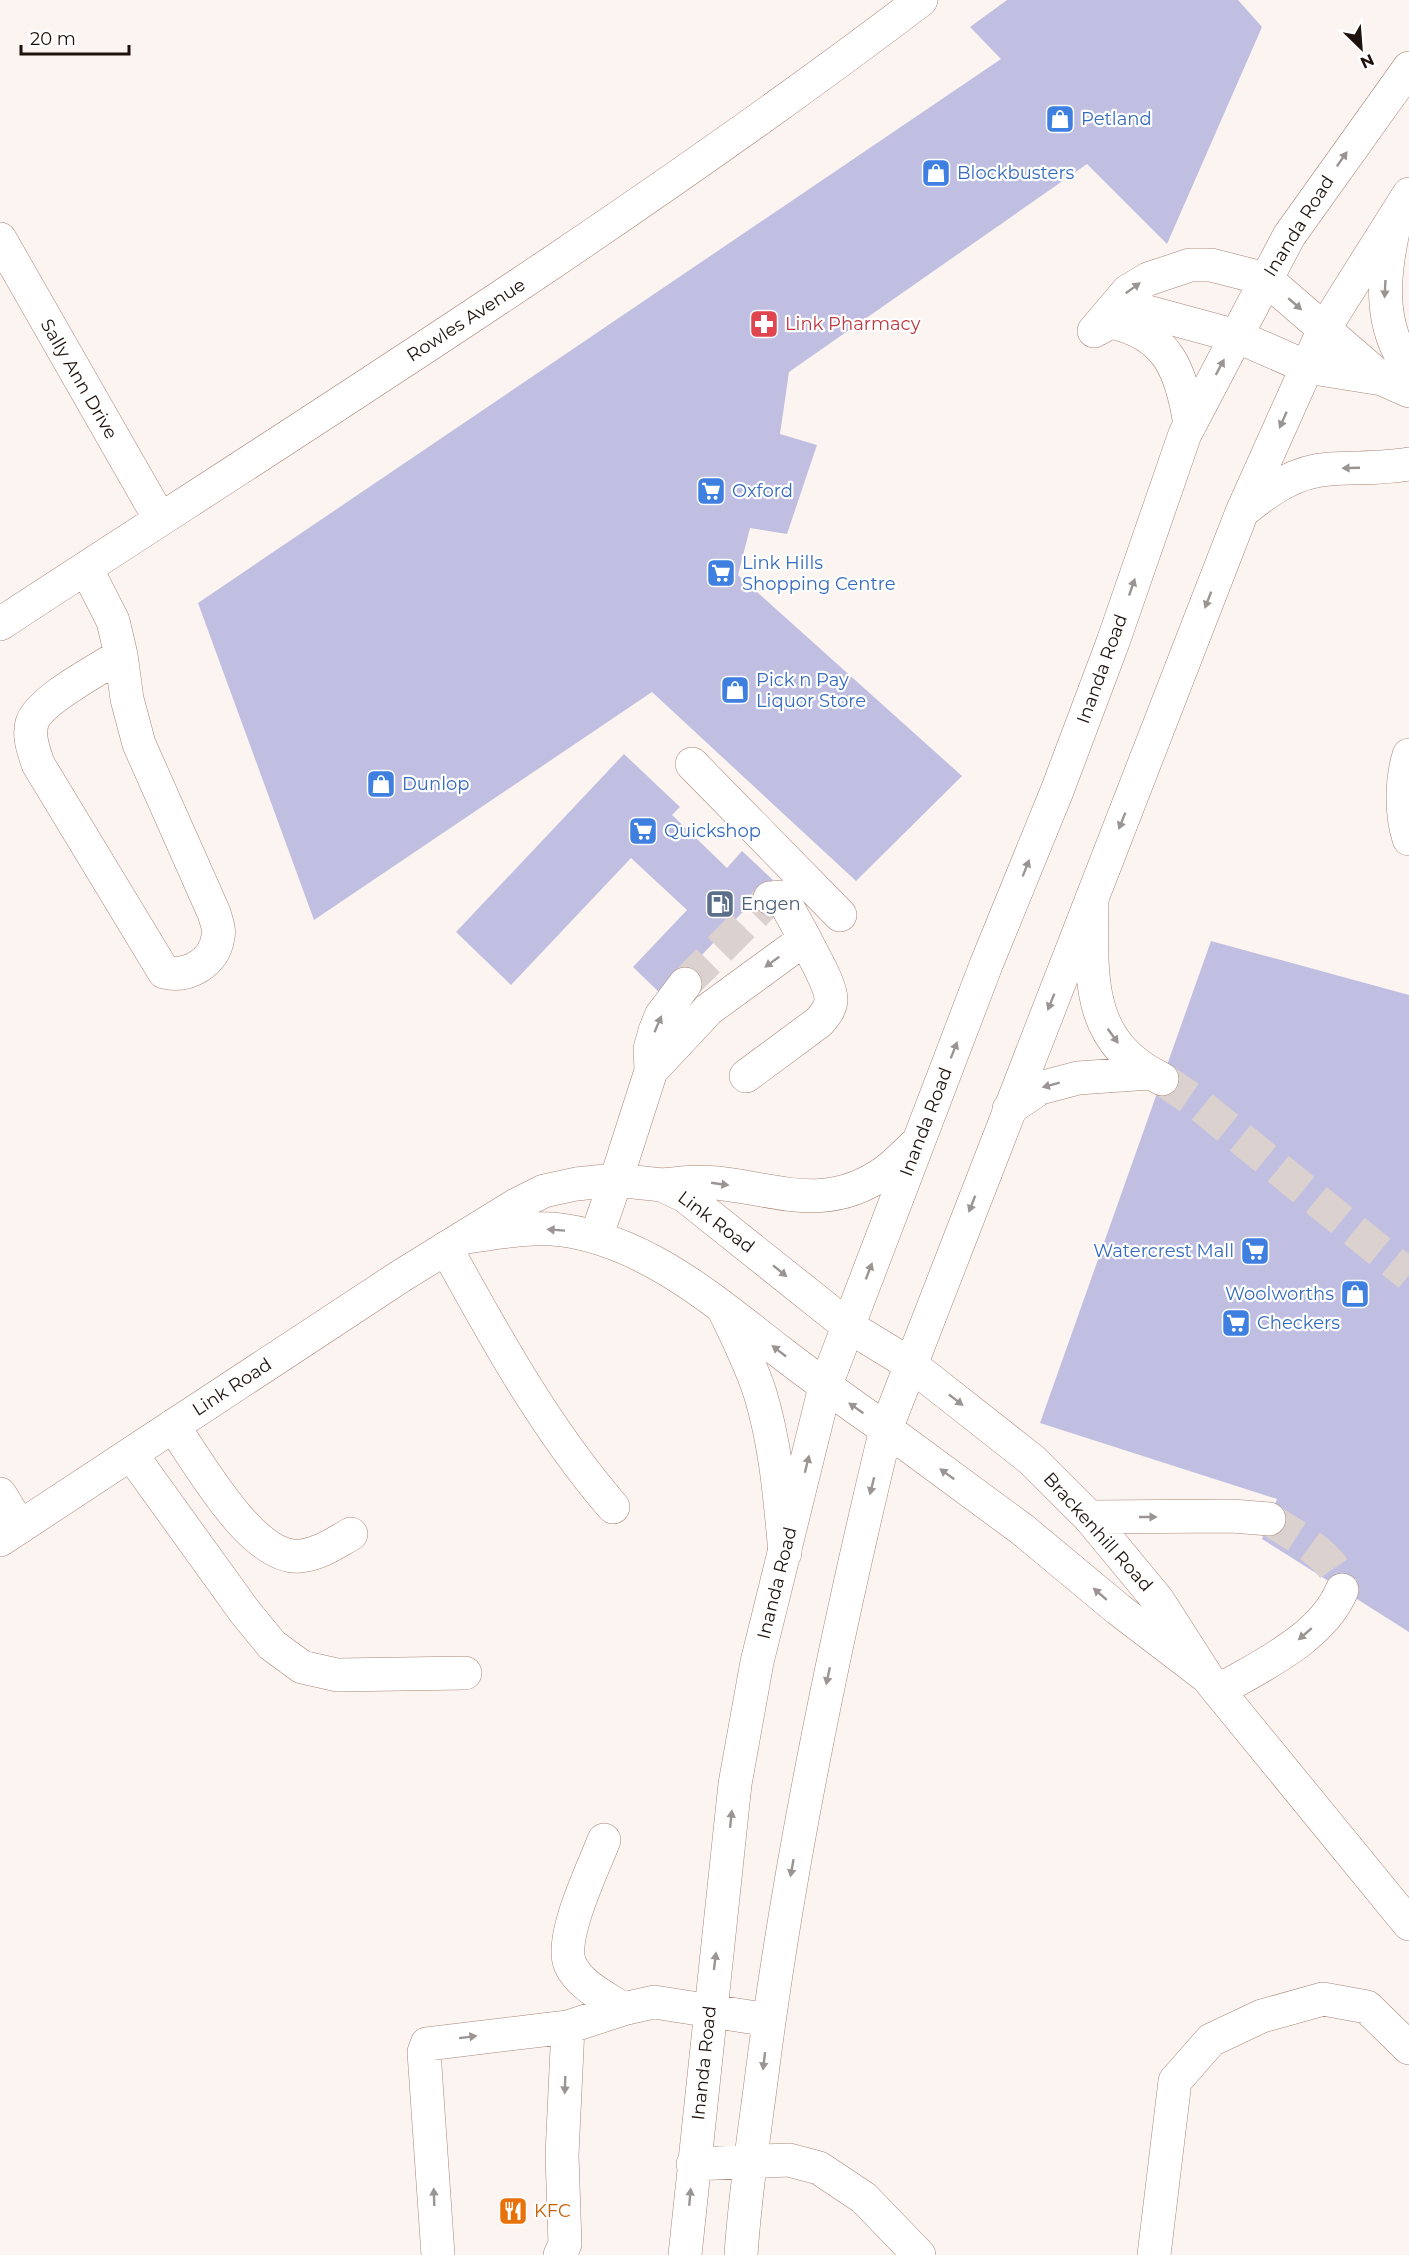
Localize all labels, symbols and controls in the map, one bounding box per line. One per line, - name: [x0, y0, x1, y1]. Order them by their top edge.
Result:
- scale bar: [21, 18, 129, 56]
- north arrow: [1331, 18, 1391, 78]
- text: 20 m: [30, 28, 76, 50]
- text: N: [1357, 50, 1377, 72]
- shop icon: Petland: [1044, 103, 1076, 135]
- place label: Petland: [1081, 108, 1152, 130]
- one-way arrow: [1336, 152, 1348, 168]
- shop icon: Blockbusters: [920, 157, 952, 189]
- place label: Blockbusters: [957, 162, 1075, 184]
- street label: Inanda Road: [1259, 171, 1339, 281]
- street label: Rowles Avenue: [403, 273, 530, 367]
- one-way arrow: [1381, 279, 1390, 298]
- one-way arrow: [1125, 282, 1141, 294]
- one-way arrow: [1287, 297, 1302, 310]
- pharmacy icon: Link Pharmacy: [748, 308, 780, 340]
- place label: Link Pharmacy: [785, 313, 921, 335]
- street label: Sally Ann Drive: [36, 315, 122, 443]
- one-way arrow: [1215, 358, 1225, 375]
- one-way arrow: [1278, 412, 1287, 429]
- one-way arrow: [1341, 463, 1360, 472]
- supermarket icon: Oxford: [695, 475, 727, 507]
- place label: Oxford: [732, 480, 793, 502]
- place label: Link Hills Shopping Centre: [742, 552, 896, 595]
- supermarket icon: Link Hills Shopping Centre: [705, 557, 737, 589]
- one-way arrow: [1128, 577, 1138, 595]
- one-way arrow: [1203, 591, 1212, 609]
- street label: Inanda Road: [1072, 611, 1132, 727]
- place label: Pick n Pay Liquor Store: [756, 669, 866, 712]
- shop icon: Pick n Pay Liquor Store: [719, 674, 751, 706]
- shop icon: Dunlop: [365, 768, 397, 800]
- place label: Dunlop: [402, 773, 469, 795]
- one-way arrow: [1117, 812, 1127, 830]
- supermarket icon: Quickshop: [627, 815, 659, 847]
- place label: Quickshop: [664, 820, 761, 842]
- one-way arrow: [1021, 859, 1031, 877]
- fuel station icon: Engen: [704, 888, 736, 920]
- place label: Engen: [741, 893, 801, 915]
- one-way arrow: [765, 956, 781, 968]
- one-way arrow: [1046, 993, 1055, 1011]
- one-way arrow: [654, 1015, 663, 1033]
- one-way arrow: [1107, 1028, 1119, 1044]
- one-way arrow: [949, 1040, 959, 1058]
- street label: Inanda Road: [895, 1064, 957, 1180]
- one-way arrow: [1042, 1081, 1060, 1090]
- one-way arrow: [710, 1180, 729, 1189]
- street label: Link Road: [673, 1186, 759, 1258]
- one-way arrow: [966, 1196, 976, 1214]
- one-way arrow: [547, 1226, 566, 1235]
- supermarket icon: Watercrest Mall: [1239, 1235, 1271, 1267]
- place label: Watercrest Mall: [1093, 1240, 1234, 1262]
- one-way arrow: [865, 1262, 874, 1280]
- one-way arrow: [772, 1265, 788, 1278]
- shop icon: Woolworths: [1339, 1278, 1371, 1310]
- place label: Woolworths: [1225, 1283, 1334, 1305]
- supermarket icon: Checkers: [1220, 1307, 1252, 1339]
- place label: Checkers: [1257, 1312, 1340, 1334]
- one-way arrow: [772, 1346, 787, 1358]
- street label: Link Road: [188, 1353, 276, 1421]
- one-way arrow: [948, 1394, 963, 1406]
- one-way arrow: [848, 1402, 864, 1414]
- one-way arrow: [802, 1455, 812, 1473]
- one-way arrow: [939, 1468, 955, 1480]
- street label: Brackenhill Road: [1039, 1468, 1157, 1596]
- one-way arrow: [867, 1477, 877, 1495]
- one-way arrow: [1138, 1512, 1157, 1522]
- street label: Inanda Road: [752, 1525, 802, 1641]
- one-way arrow: [1093, 1588, 1108, 1601]
- one-way arrow: [1298, 1627, 1313, 1640]
- one-way arrow: [823, 1667, 833, 1685]
- one-way arrow: [727, 1809, 736, 1828]
- one-way arrow: [788, 1858, 797, 1877]
- one-way arrow: [710, 1951, 720, 1970]
- street label: Inanda Road: [687, 2005, 721, 2121]
- one-way arrow: [459, 2032, 478, 2042]
- one-way arrow: [759, 2051, 768, 2070]
- one-way arrow: [560, 2075, 570, 2094]
- one-way arrow: [430, 2187, 439, 2206]
- one-way arrow: [685, 2187, 695, 2206]
- restaurant icon: KFC: [497, 2195, 529, 2227]
- place label: KFC: [534, 2200, 571, 2222]

